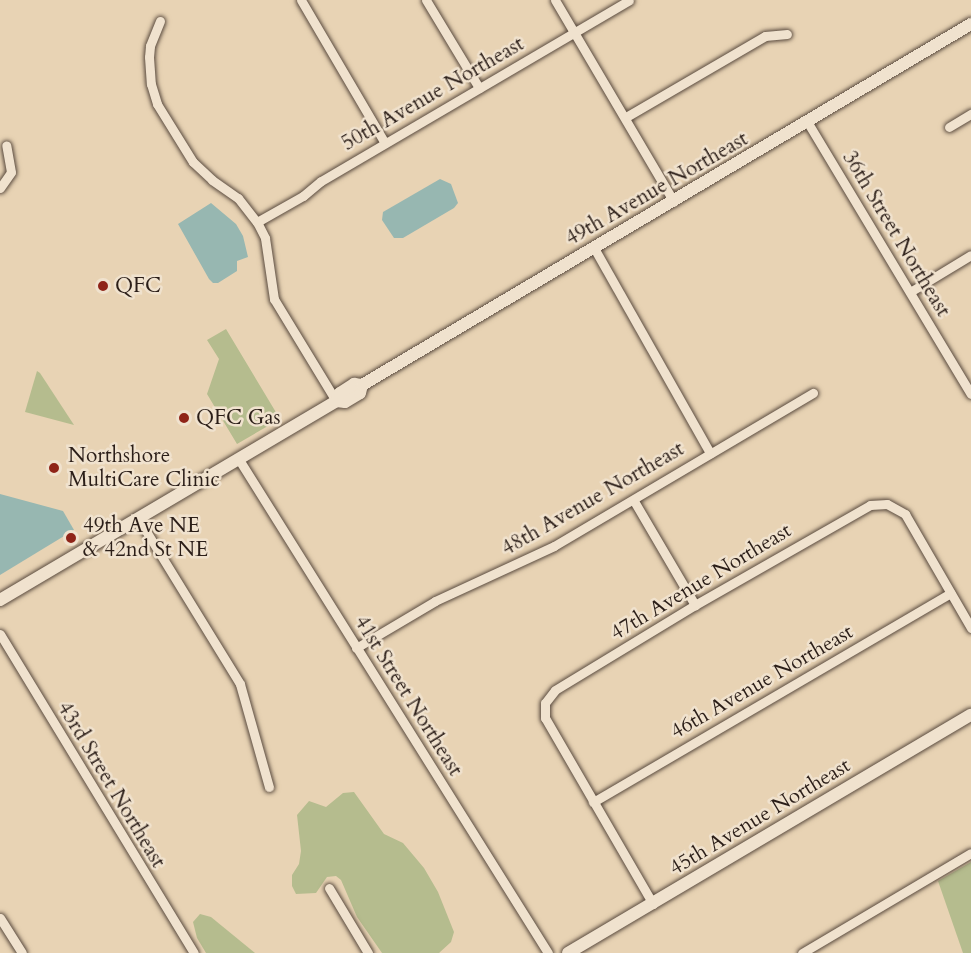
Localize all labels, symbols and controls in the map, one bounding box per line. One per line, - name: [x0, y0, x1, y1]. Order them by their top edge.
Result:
- street label: 50th Avenue Northeast: [337, 31, 529, 157]
- street label: 49th Avenue Northeast: [561, 126, 753, 252]
- street label: 36th Street Northeast: [837, 147, 955, 321]
- place label: QFC: [115, 273, 161, 299]
- marker: QFC: [96, 279, 110, 293]
- place label: QFC Gas: [196, 405, 281, 431]
- marker: QFC Gas: [177, 411, 191, 425]
- street label: 48th Avenue Northeast: [497, 436, 689, 562]
- place label: Northshore MultiCare Clinic: [68, 443, 220, 493]
- marker: Northshore MultiCare Clinic: [45, 459, 63, 477]
- place label: 49th Ave NE & 42nd St NE: [83, 513, 208, 563]
- street label: 47th Avenue Northeast: [606, 518, 796, 646]
- marker: 49th Ave NE & 42nd St NE: [64, 531, 78, 545]
- street label: 41st Street Northeast: [348, 611, 468, 781]
- street label: 46th Avenue Northeast: [666, 619, 858, 745]
- street label: 43rd Street Northeast: [51, 697, 171, 873]
- street label: 45th Avenue Northeast: [665, 753, 855, 881]

